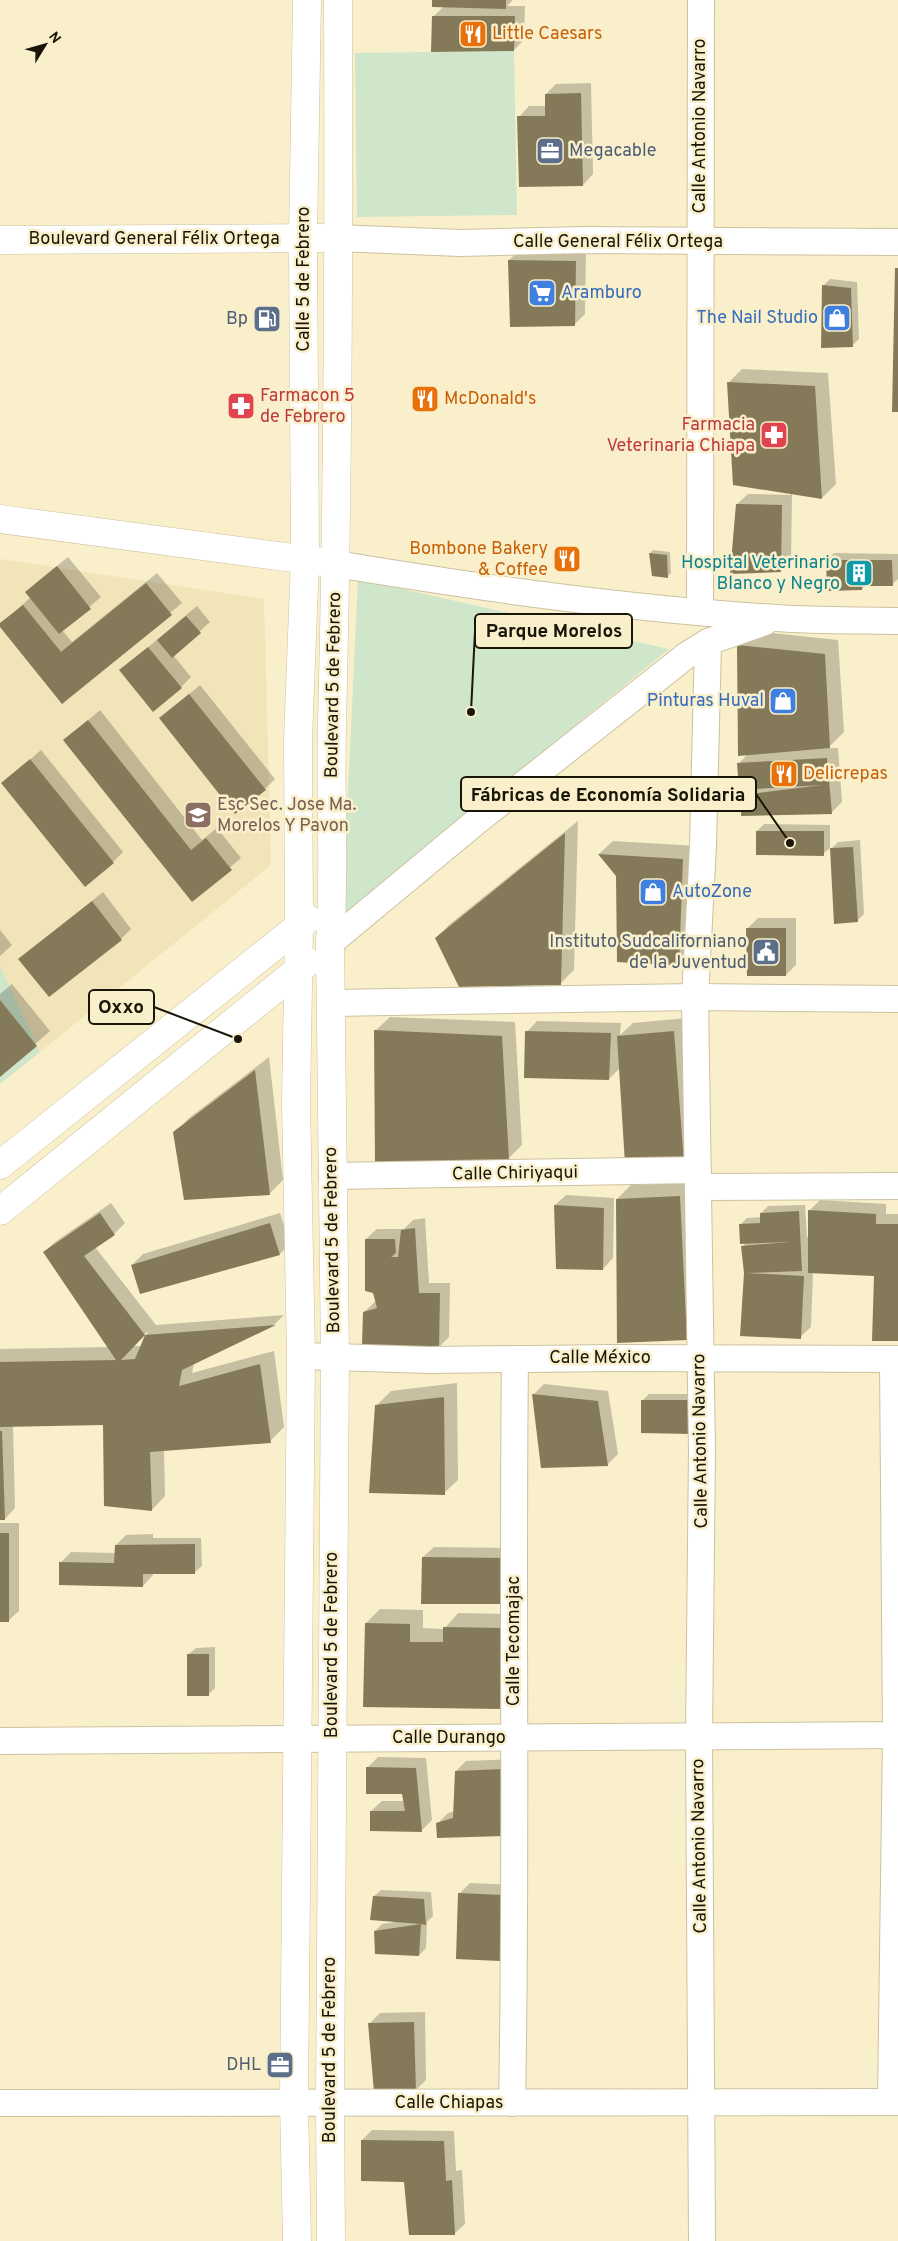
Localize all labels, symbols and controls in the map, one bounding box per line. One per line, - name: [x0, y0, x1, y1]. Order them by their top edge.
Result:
- restaurant icon: Little Caesars: [458, 19, 488, 49]
- north arrow: [20, 20, 70, 70]
- place label: Little Caesars: [492, 23, 602, 46]
- text: N: [44, 29, 64, 47]
- street label: Calle Antonio Navarro: [689, 38, 712, 214]
- office icon: Megacable: [535, 136, 565, 166]
- place label: Megacable: [569, 140, 656, 163]
- street label: Calle 5 de Febrero: [293, 206, 316, 352]
- street label: Boulevard General Félix Ortega: [28, 228, 280, 251]
- street label: Calle General Félix Ortega: [513, 231, 723, 254]
- supermarket icon: Aramburo: [527, 278, 557, 308]
- place label: Aramburo: [561, 282, 642, 305]
- shop icon: The Nail Studio: [822, 303, 852, 333]
- fuel station icon: Bp: [252, 304, 282, 334]
- place label: The Nail Studio: [696, 307, 818, 330]
- place label: Bp: [226, 308, 248, 331]
- restaurant icon: McDonald's: [410, 384, 440, 414]
- place label: Farmacon 5 de Febrero: [260, 385, 355, 429]
- place label: McDonald's: [444, 388, 536, 411]
- pharmacy icon: Farmacon 5 de Febrero: [226, 391, 256, 421]
- place label: Farmacia Veterinaria Chiapa: [606, 414, 755, 458]
- pharmacy icon: Farmacia Veterinaria Chiapa: [759, 420, 789, 450]
- place label: Bombone Bakery & Coffee: [409, 538, 548, 582]
- restaurant icon: Bombone Bakery & Coffee: [552, 544, 582, 574]
- place label: Hospital Veterinario Blanco y Negro: [681, 552, 840, 596]
- building icon: Hospital Veterinario Blanco y Negro: [844, 558, 874, 588]
- street label: Boulevard 5 de Febrero: [321, 592, 347, 778]
- callout: Parque Morelos: [475, 614, 632, 648]
- text: Parque Morelos: [486, 620, 622, 644]
- shop icon: Pinturas Huval: [768, 686, 798, 716]
- place label: Pinturas Huval: [647, 690, 764, 713]
- restaurant icon: Delicrepas: [769, 759, 799, 789]
- place label: Delicrepas: [803, 763, 888, 786]
- callout: Fábricas de Economía Solidaria: [461, 777, 756, 811]
- text: Fábricas de Economía Solidaria: [471, 784, 745, 808]
- place label: Esc Sec. Jose Ma. Morelos Y Pavon: [217, 794, 356, 838]
- school or university icon: Esc Sec. Jose Ma. Morelos Y Pavon: [183, 800, 213, 830]
- shop icon: AutoZone: [638, 877, 668, 907]
- place label: AutoZone: [672, 881, 752, 904]
- place label: Instituto Sudcaliforniano de la Juventud: [549, 931, 747, 975]
- public building icon: Instituto Sudcaliforniano de la Juventud: [751, 937, 781, 967]
- callout: Oxxo: [89, 990, 154, 1024]
- text: Oxxo: [98, 996, 144, 1020]
- street label: Boulevard 5 de Febrero: [320, 1147, 346, 1333]
- street label: Calle Chiriyaqui: [452, 1161, 578, 1187]
- street label: Calle México: [549, 1347, 651, 1370]
- street label: Calle Antonio Navarro: [688, 1353, 714, 1529]
- street label: Boulevard 5 de Febrero: [321, 1552, 344, 1738]
- street label: Calle Tecomajac: [503, 1576, 526, 1706]
- street label: Calle Durango: [392, 1727, 506, 1750]
- street label: Calle Antonio Navarro: [687, 1758, 713, 1934]
- street label: Boulevard 5 de Febrero: [319, 1957, 342, 2143]
- office icon: DHL: [265, 2050, 295, 2080]
- place label: DHL: [226, 2054, 261, 2077]
- street label: Calle Chiapas: [395, 2092, 503, 2115]

